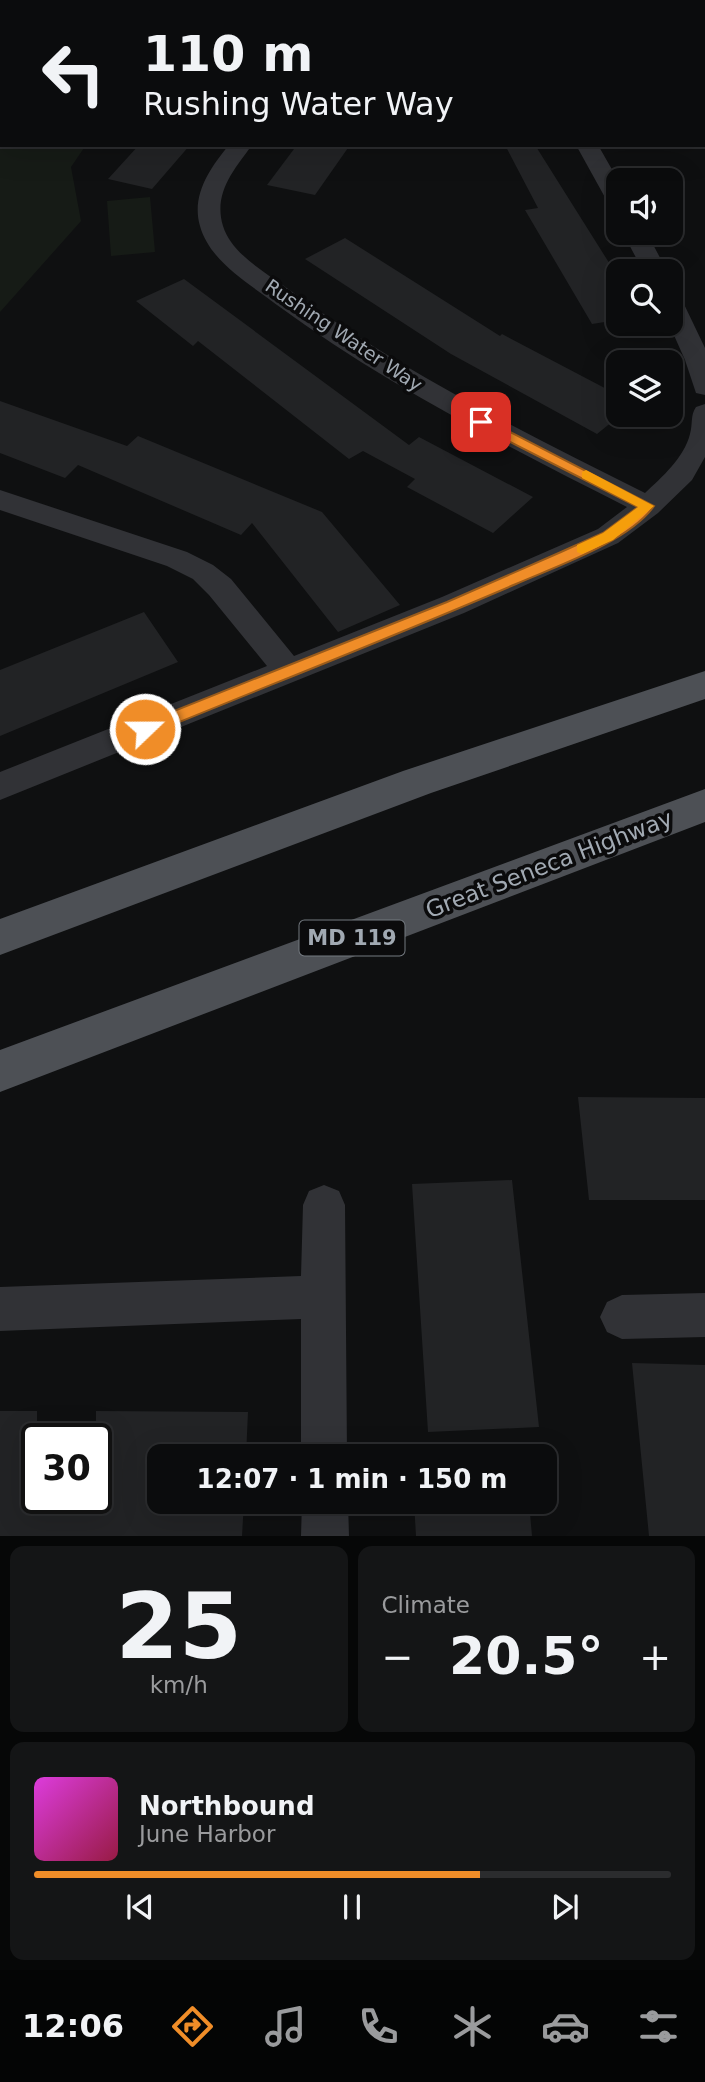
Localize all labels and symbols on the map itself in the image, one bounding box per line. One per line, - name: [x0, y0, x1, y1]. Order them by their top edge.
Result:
- street label: Rushing Water Way: [261, 274, 427, 396]
- pin: [451, 392, 511, 452]
- position arrow: [108, 692, 182, 766]
- street label: Great Seneca Highway: [422, 805, 676, 923]
- road number: MD 119: [300, 920, 404, 956]
- speed limit sign: 30: [21, 1423, 112, 1514]

